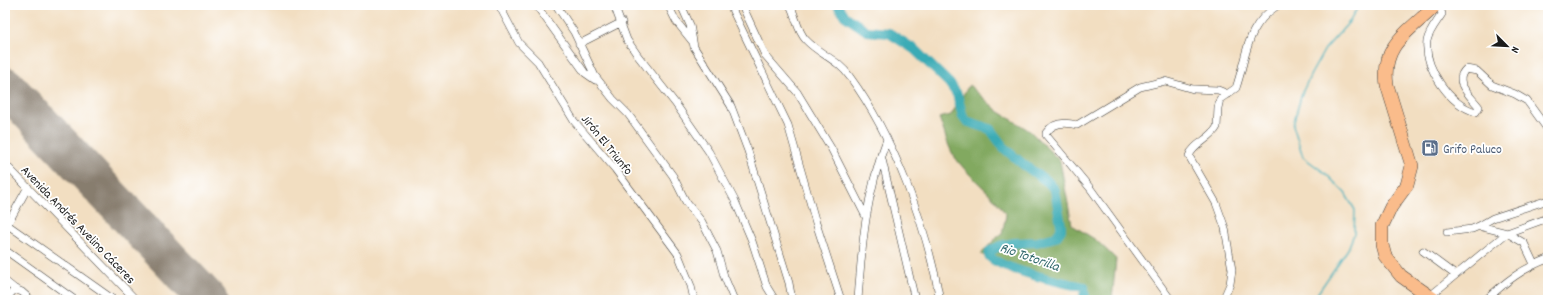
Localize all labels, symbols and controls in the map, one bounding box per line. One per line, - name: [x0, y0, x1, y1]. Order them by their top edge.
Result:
- north arrow: [1487, 26, 1527, 66]
- text: N: [1506, 44, 1523, 56]
- street label: Jirón El Triunfo: [576, 111, 637, 180]
- fuel station icon: Grifo Paluco: [1420, 138, 1440, 158]
- place label: Grifo Paluco: [1443, 141, 1502, 160]
- street label: Avenida Andrés Avelino Cáceres: [15, 162, 139, 289]
- water label: Rio Totorilla: [997, 238, 1063, 278]

